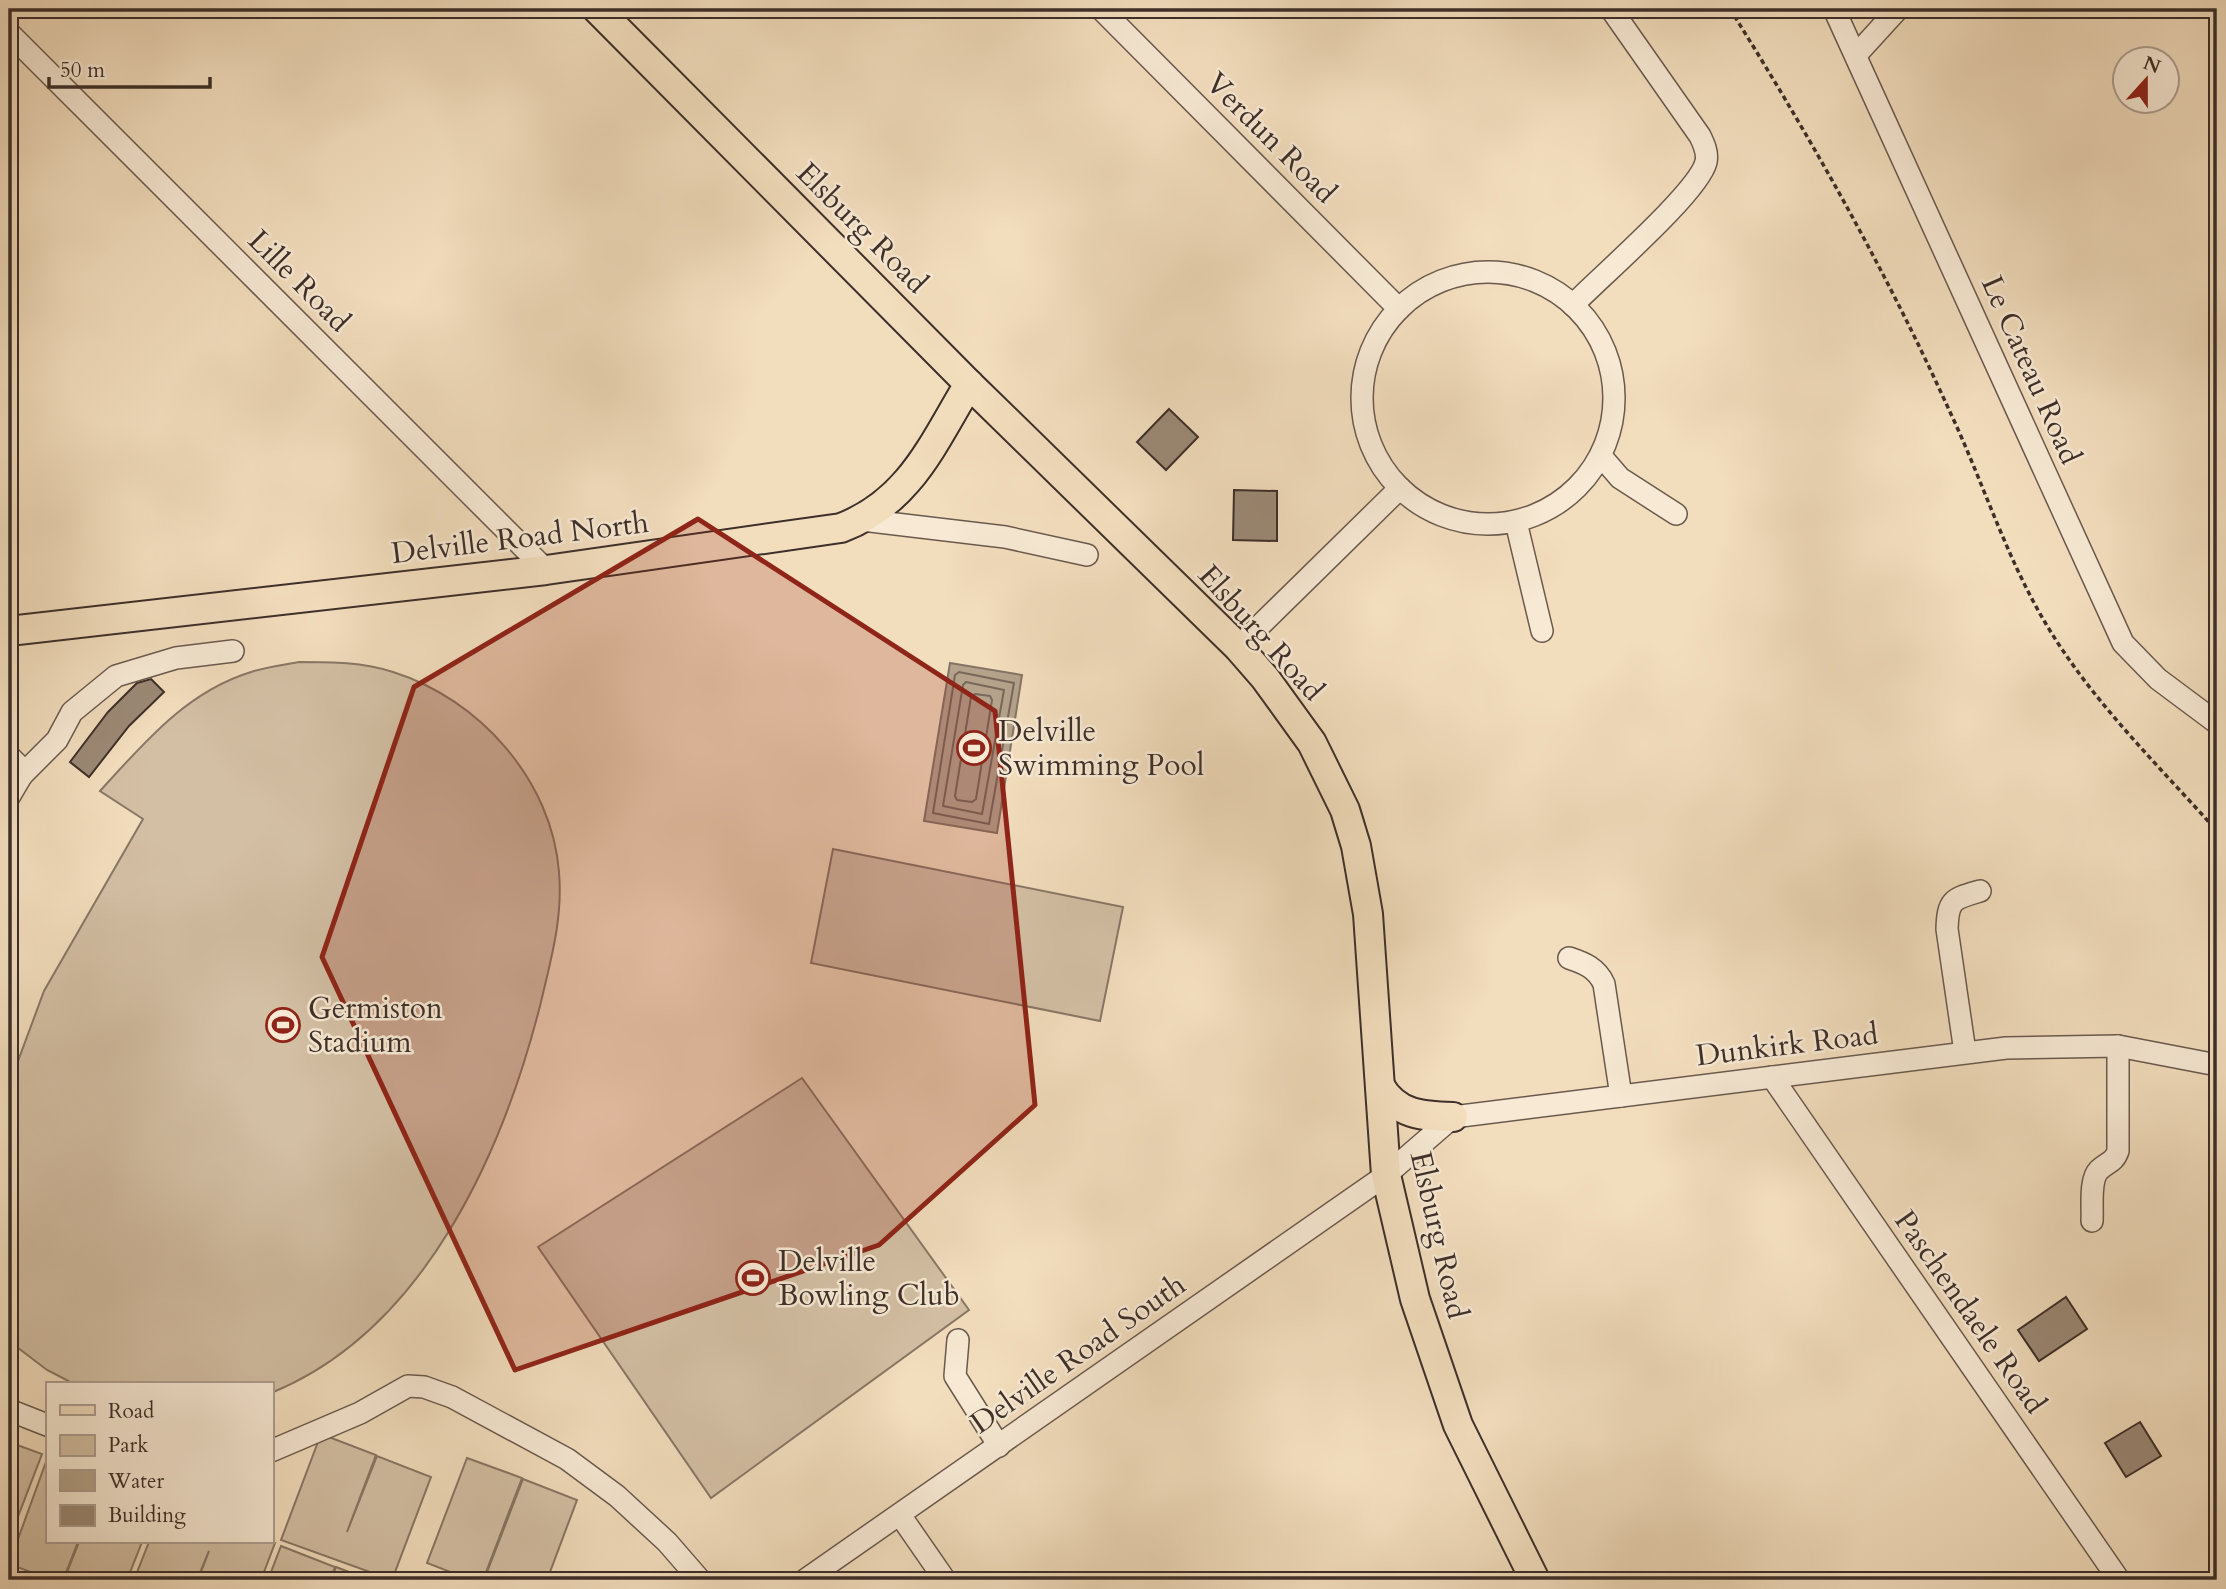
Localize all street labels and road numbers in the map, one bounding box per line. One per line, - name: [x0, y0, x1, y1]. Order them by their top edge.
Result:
- street label: Verdun Road: [1196, 63, 1346, 213]
- street label: Elsburg Road: [787, 153, 937, 303]
- street label: Lille Road: [239, 221, 359, 341]
- street label: Le Cateau Road: [1971, 269, 2091, 471]
- street label: Delville Road North: [389, 502, 651, 574]
- street label: Elsburg Road: [1189, 556, 1333, 710]
- street label: Dunkirk Road: [1693, 1013, 1881, 1077]
- street label: Elsburg Road: [1400, 1147, 1478, 1323]
- street label: Paschendaele Road: [1885, 1202, 2055, 1422]
- street label: Delville Road South: [962, 1264, 1194, 1444]

